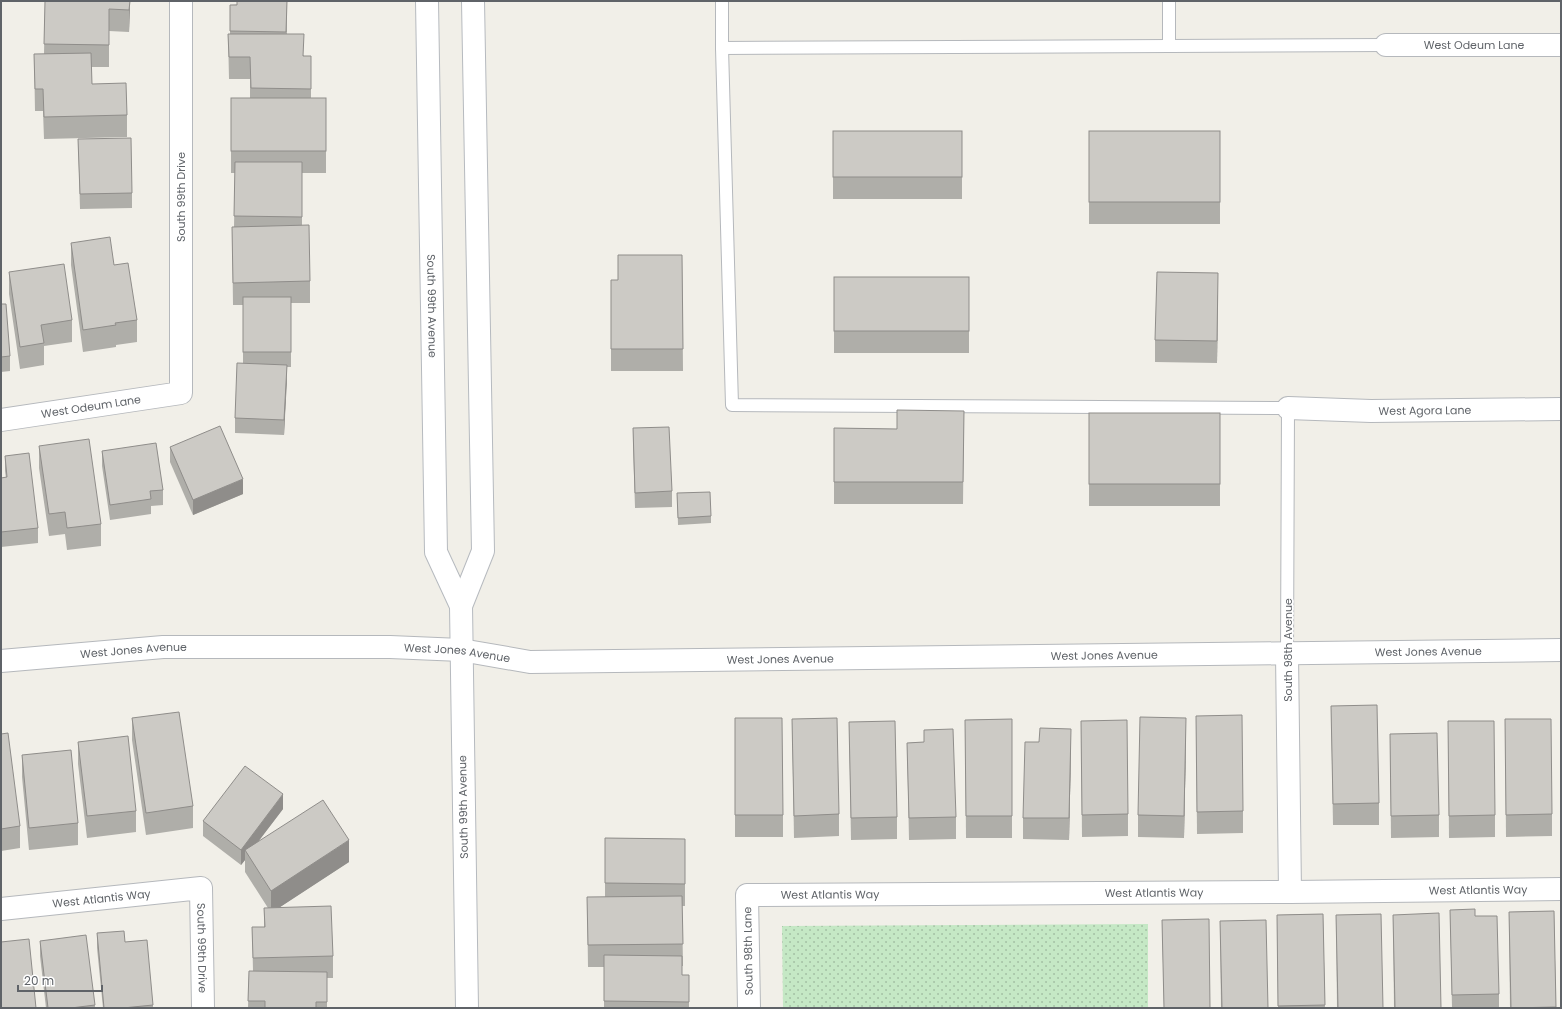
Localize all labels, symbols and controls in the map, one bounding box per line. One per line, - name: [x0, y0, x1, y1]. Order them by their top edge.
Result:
- street label: West Odeum Lane: [1424, 37, 1524, 53]
- street label: South 99th Drive: [173, 152, 189, 242]
- street label: South 99th Avenue: [423, 254, 441, 358]
- street label: West Odeum Lane: [40, 391, 142, 422]
- street label: West Agora Lane: [1378, 402, 1472, 419]
- street label: South 98th Avenue: [1280, 598, 1296, 702]
- street label: West Jones Avenue: [79, 639, 187, 662]
- street label: West Jones Avenue: [404, 640, 512, 666]
- street label: West Jones Avenue: [1375, 643, 1482, 660]
- street label: West Jones Avenue: [1051, 647, 1158, 664]
- street label: West Jones Avenue: [727, 650, 834, 668]
- street label: South 99th Avenue: [454, 755, 472, 859]
- street label: West Atlantis Way: [1429, 881, 1528, 898]
- street label: West Atlantis Way: [1105, 884, 1204, 901]
- street label: West Atlantis Way: [52, 885, 152, 912]
- street label: West Atlantis Way: [781, 886, 880, 903]
- street label: South 99th Drive: [193, 903, 211, 993]
- street label: South 98th Lane: [739, 906, 757, 995]
- scale bar: [18, 967, 102, 993]
- text: 20 m: [24, 972, 54, 989]

